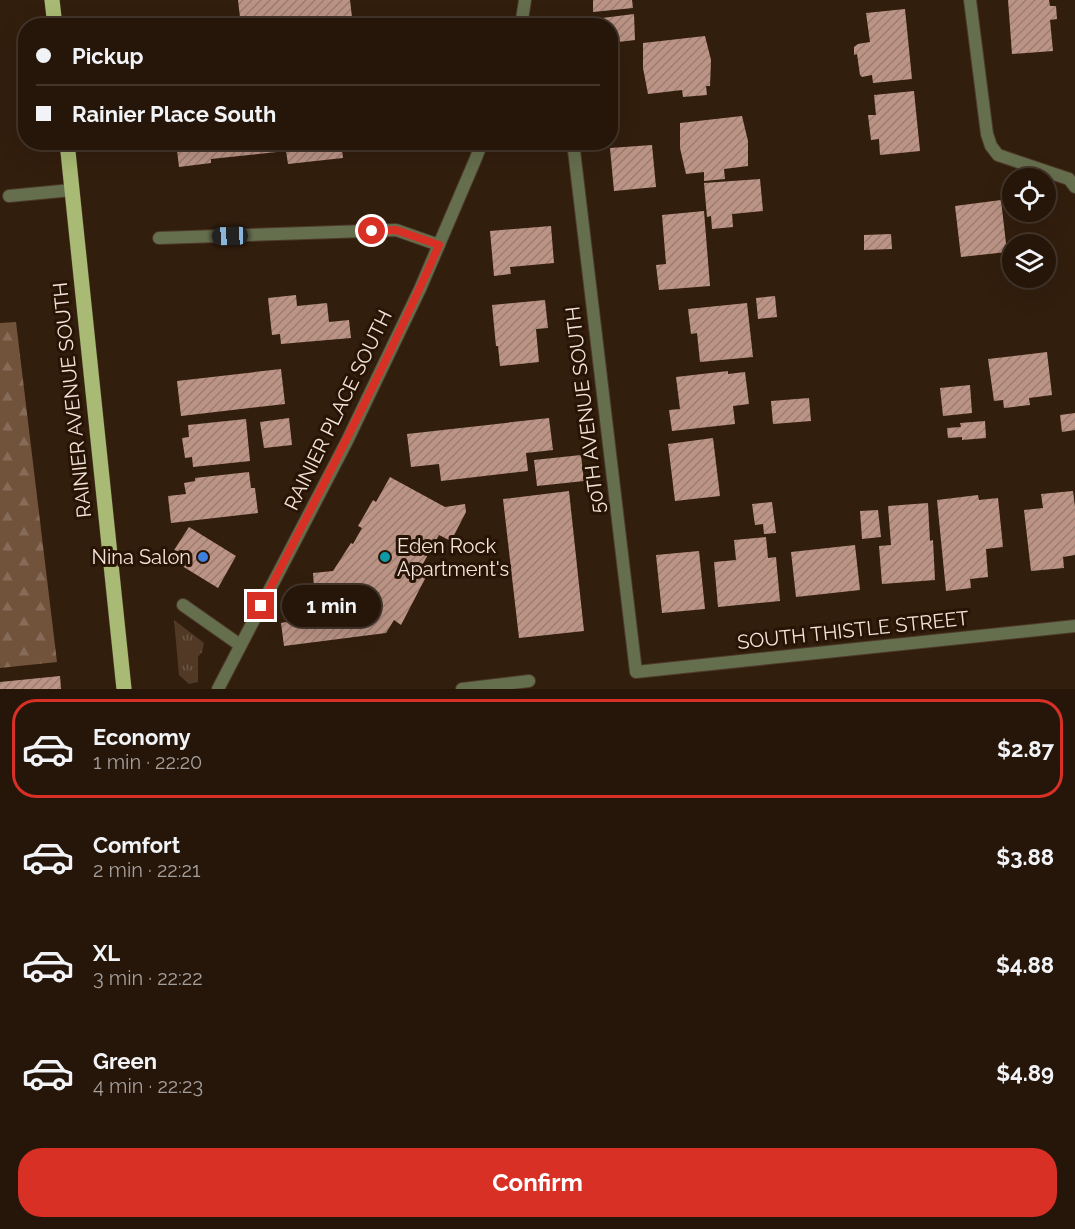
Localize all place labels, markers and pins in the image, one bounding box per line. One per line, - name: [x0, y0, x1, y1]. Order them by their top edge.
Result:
- place label: Eden Rock Apartment's: [397, 534, 509, 581]
- place label: Nina Salon: [92, 545, 191, 569]
- marker: Nina Salon: [196, 550, 210, 564]
- marker: Eden Rock Apartment's: [378, 550, 392, 564]

